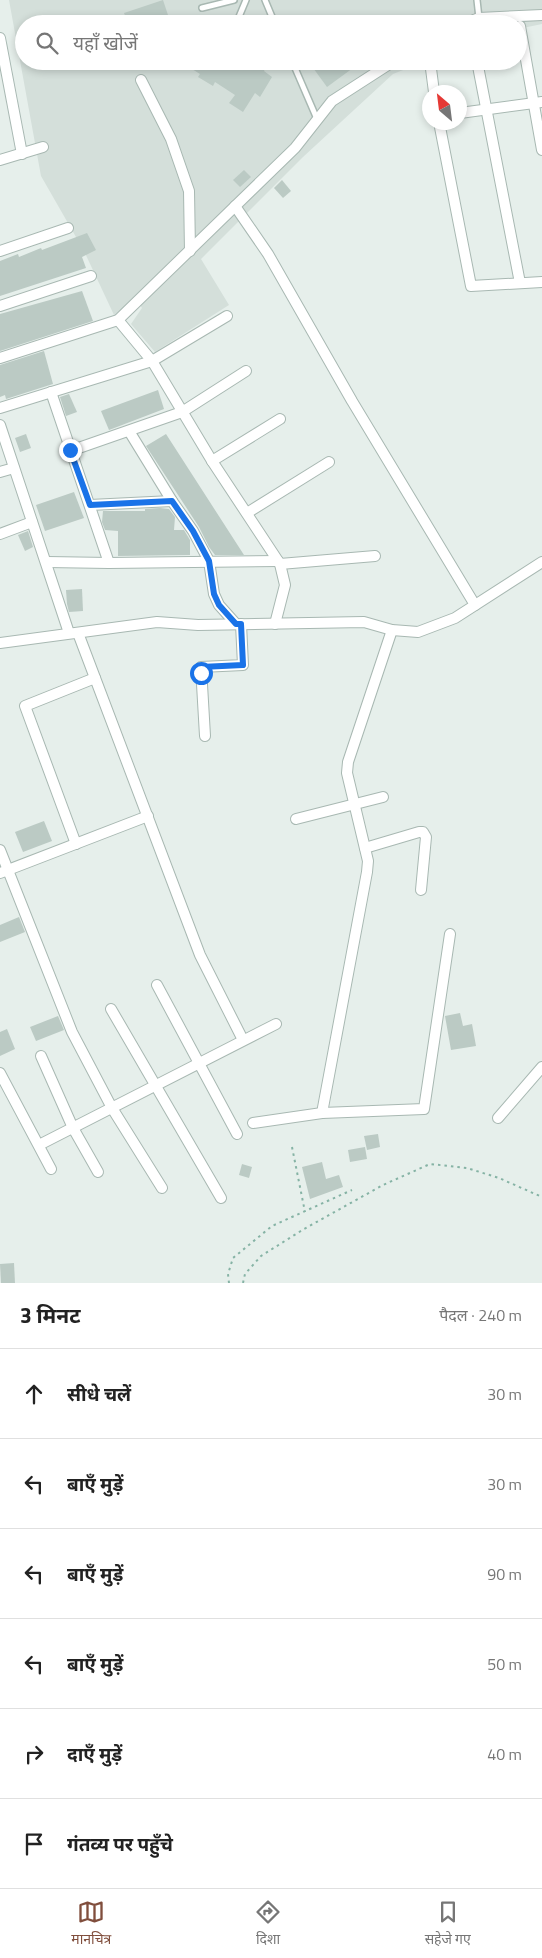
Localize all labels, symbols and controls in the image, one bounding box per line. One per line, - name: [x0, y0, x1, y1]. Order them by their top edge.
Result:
- search box: [15, 15, 527, 70]
- text: यहाँ खोजें: [73, 28, 138, 57]
- icon: search: [33, 29, 61, 57]
- north arrow: [422, 85, 467, 130]
- route end: [59, 439, 82, 462]
- route start: [190, 662, 213, 685]
- text: 3 मिनट: [20, 1299, 80, 1331]
- text: पैदल · 240 m: [439, 1303, 522, 1327]
- text: सीधे चलें: [67, 1379, 131, 1408]
- icon: ahead: [20, 1380, 48, 1408]
- text: 30 m: [487, 1382, 522, 1406]
- text: बाएँ मुड़ें: [67, 1469, 123, 1498]
- icon: left: [20, 1470, 48, 1498]
- text: 30 m: [487, 1472, 522, 1496]
- text: बाएँ मुड़ें: [67, 1559, 123, 1588]
- icon: left: [20, 1560, 48, 1588]
- text: 90 m: [487, 1562, 522, 1586]
- text: बाएँ मुड़ें: [67, 1649, 123, 1678]
- icon: left: [20, 1650, 48, 1678]
- text: 50 m: [487, 1652, 522, 1676]
- text: दाएँ मुड़ें: [67, 1739, 122, 1768]
- icon: right: [20, 1740, 48, 1768]
- text: 40 m: [487, 1742, 522, 1766]
- text: गंतव्य पर पहुँचे: [67, 1829, 173, 1858]
- icon: arrive: [20, 1830, 48, 1858]
- tab: मानचित्र: [71, 1898, 111, 1950]
- tab: दिशा: [254, 1898, 282, 1950]
- tab: सहेजे गए: [425, 1898, 471, 1950]

